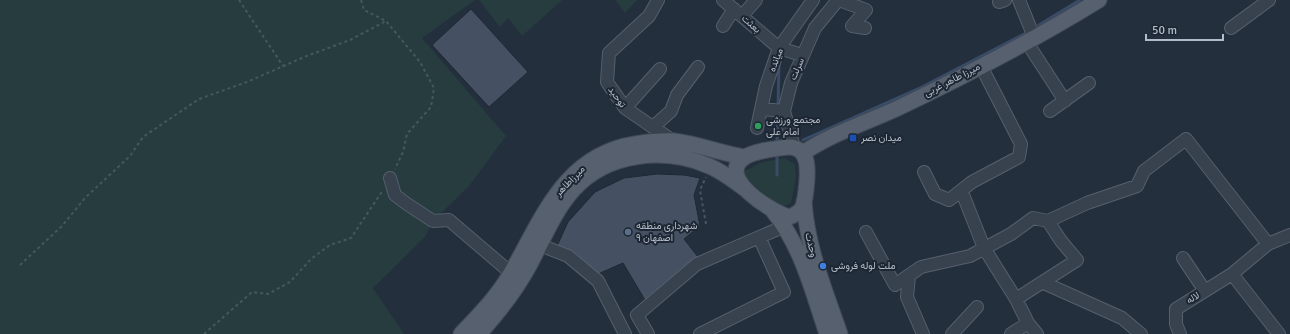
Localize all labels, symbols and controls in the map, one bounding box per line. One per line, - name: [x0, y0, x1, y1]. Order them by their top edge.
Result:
- street label: بعثت: [739, 12, 763, 36]
- scale bar: [1146, 16, 1223, 42]
- text: 50 m: [1152, 23, 1177, 38]
- street label: میانده: [766, 46, 786, 74]
- street label: سرلت: [787, 56, 807, 82]
- street label: میرزا طاهر غربی: [922, 61, 982, 99]
- street label: توحید: [605, 84, 629, 110]
- place label: مجتمع ورزشی امام علی: [766, 114, 820, 138]
- marker: مجتمع ورزشی امام علی: [753, 121, 763, 131]
- place label: میدان نصر: [860, 132, 902, 144]
- marker: میدان نصر: [848, 133, 858, 143]
- street label: میرزاطاهر: [552, 163, 588, 200]
- place label: شهرداری منطقه ۹ اصفهان: [636, 220, 697, 244]
- marker: شهرداری منطقه ۹ اصفهان: [623, 227, 633, 237]
- street label: وحدت: [802, 231, 820, 259]
- place label: ملت لوله فروشی: [831, 260, 896, 272]
- marker: ملت لوله فروشی: [818, 261, 828, 271]
- street label: لاله: [1184, 289, 1202, 307]

